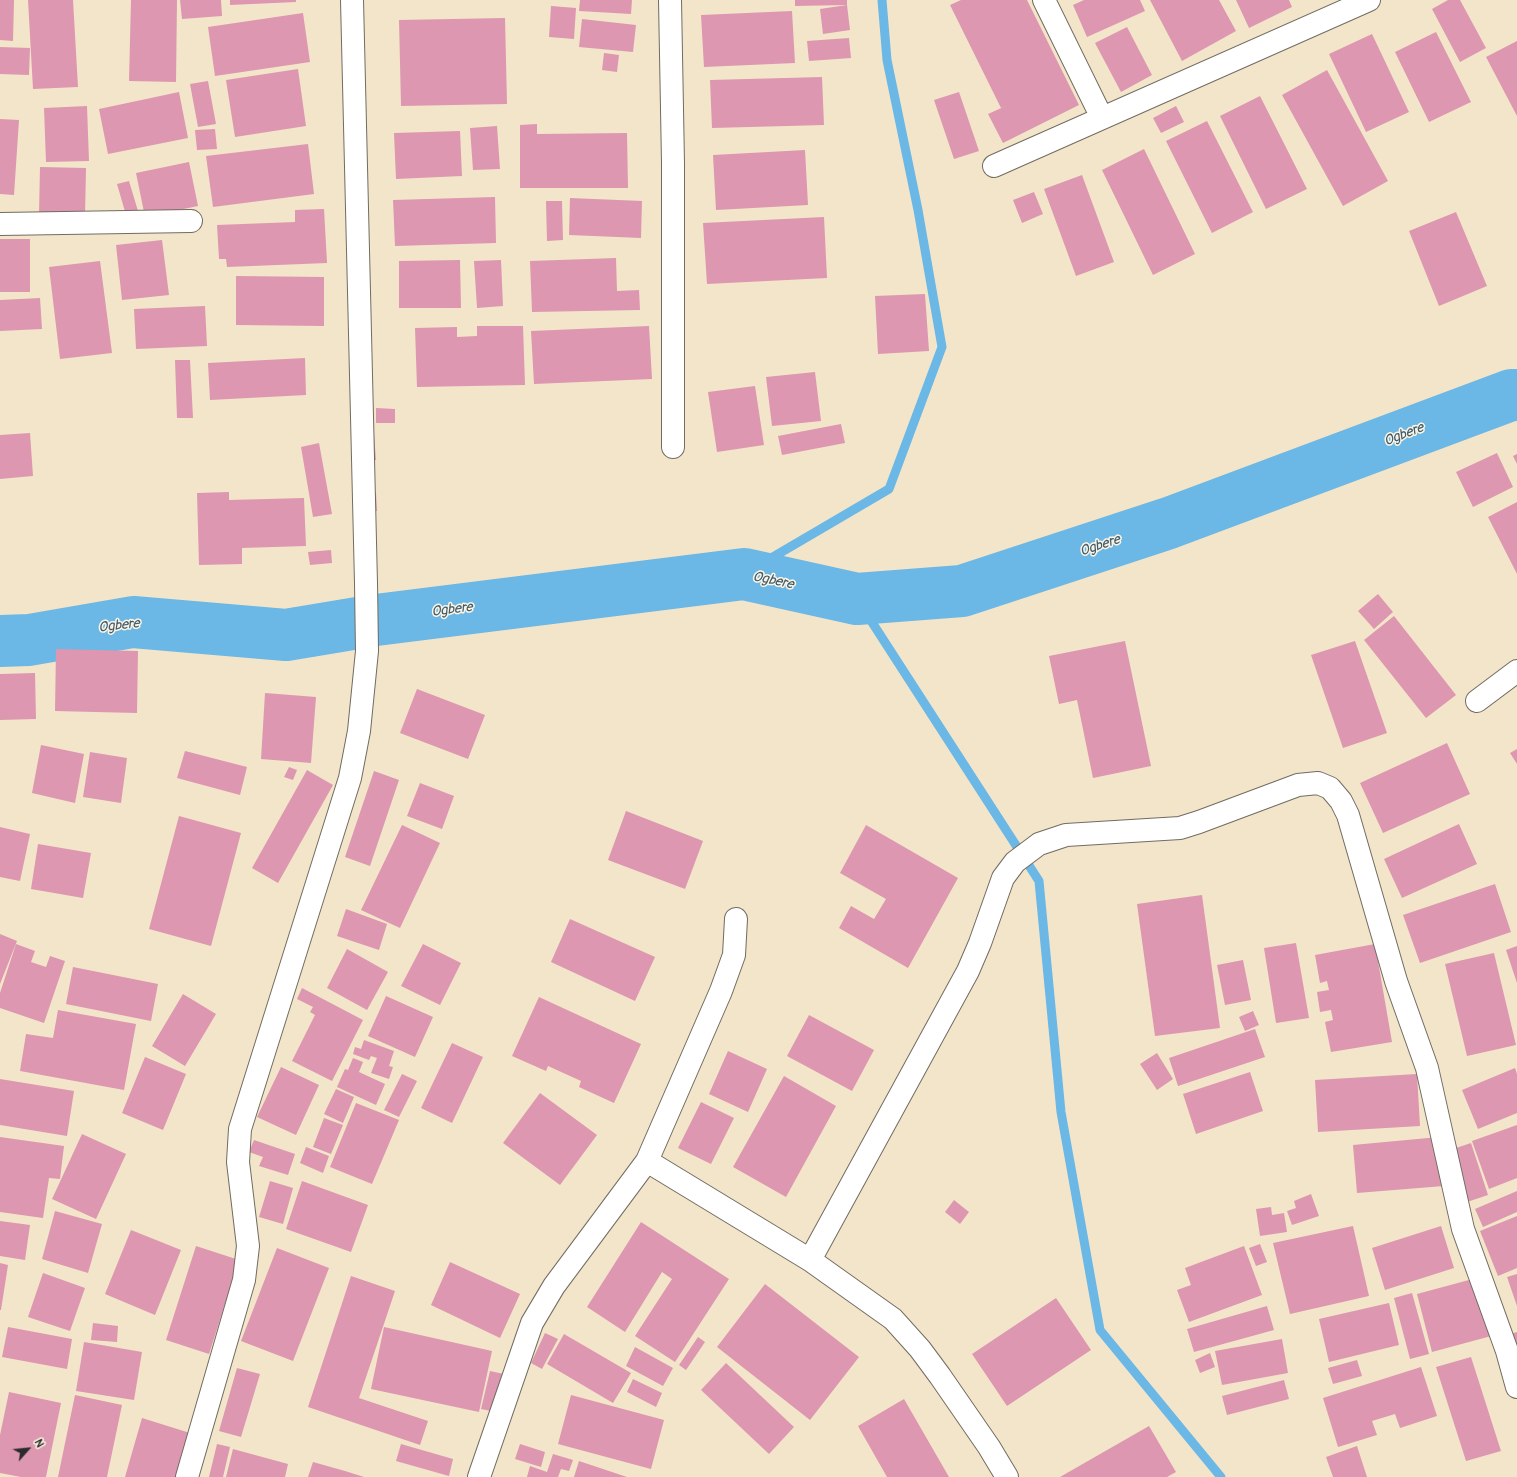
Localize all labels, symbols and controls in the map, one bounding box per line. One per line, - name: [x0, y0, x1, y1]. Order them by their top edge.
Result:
- water label: Ogbere: [1382, 420, 1426, 450]
- water label: Ogbere: [1078, 532, 1122, 560]
- water label: Ogbere: [751, 568, 795, 594]
- water label: Ogbere: [430, 599, 474, 621]
- water label: Ogbere: [98, 615, 140, 637]
- north arrow: [8, 1429, 48, 1469]
- text: N: [32, 1437, 47, 1450]

